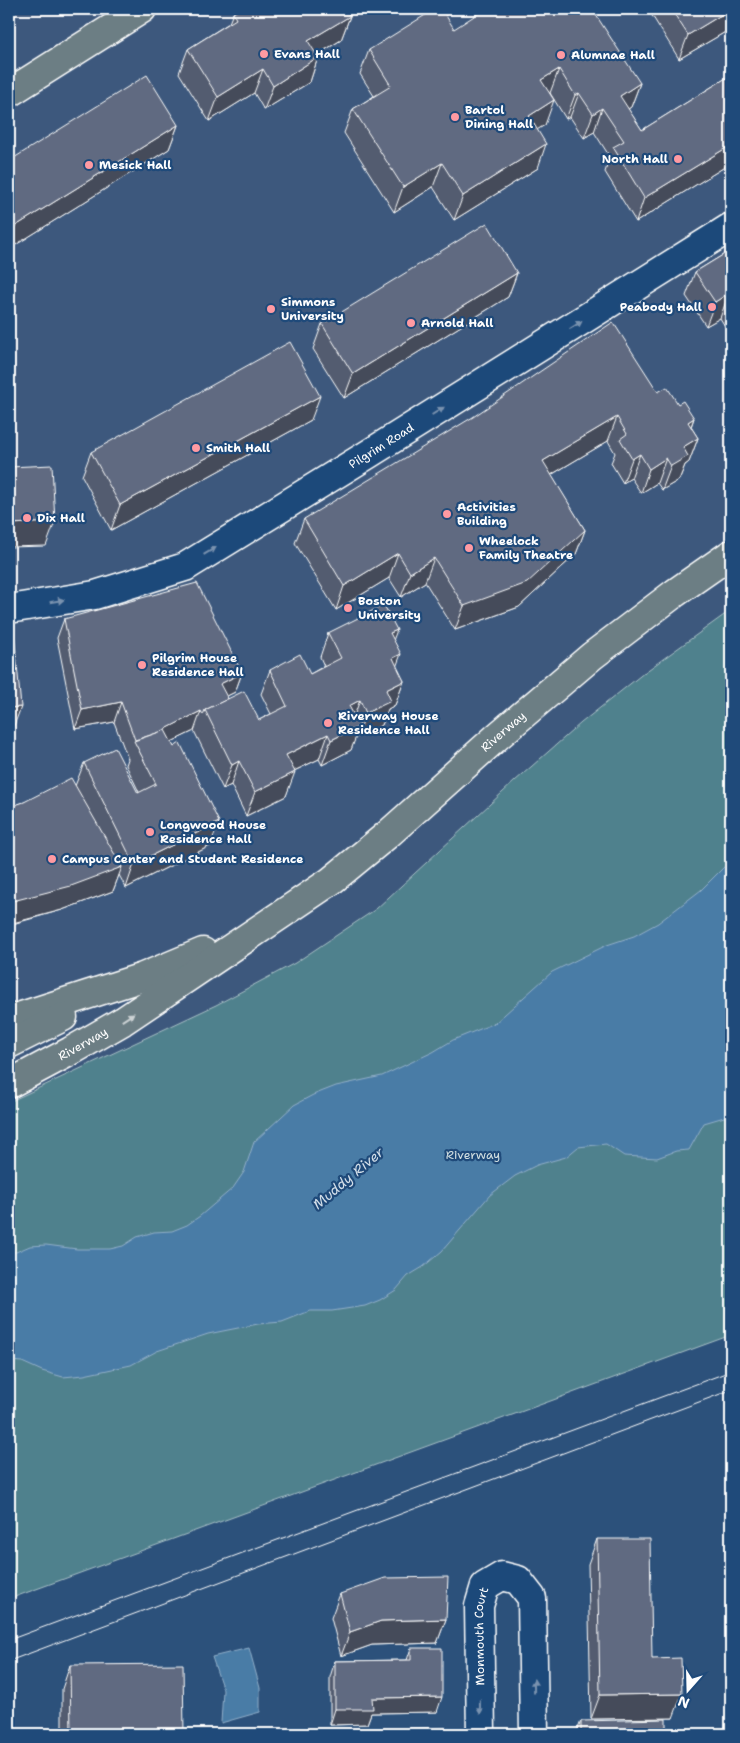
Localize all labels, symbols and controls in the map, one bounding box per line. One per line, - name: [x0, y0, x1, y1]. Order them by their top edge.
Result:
- place label: Evans Hall: [274, 46, 340, 62]
- place label: Alumnae Hall: [571, 47, 655, 63]
- marker: Evans Hall: [258, 48, 270, 60]
- marker: Alumnae Hall: [555, 49, 567, 61]
- place label: Bartol Dining Hall: [465, 102, 533, 132]
- marker: Bartol Dining Hall: [449, 111, 461, 123]
- place label: North Hall: [602, 151, 668, 167]
- marker: North Hall: [672, 153, 684, 165]
- place label: Mesick Hall: [99, 157, 172, 173]
- marker: Mesick Hall: [83, 159, 95, 171]
- place label: Simmons University: [281, 294, 344, 324]
- place label: Peabody Hall: [620, 299, 702, 315]
- marker: Peabody Hall: [706, 301, 718, 313]
- marker: Simmons University: [265, 303, 277, 315]
- place label: Arnold Hall: [421, 315, 493, 331]
- marker: Arnold Hall: [405, 317, 417, 329]
- one-way arrow: [569, 320, 583, 330]
- one-way arrow: [431, 406, 445, 416]
- street label: Pilgrim Road: [346, 419, 417, 472]
- place label: Smith Hall: [206, 440, 270, 456]
- marker: Smith Hall: [190, 442, 202, 454]
- place label: Activities Building: [457, 499, 516, 529]
- marker: Activities Building: [441, 508, 453, 520]
- place label: Dix Hall: [37, 510, 85, 526]
- marker: Dix Hall: [21, 512, 33, 524]
- place label: Wheelock Family Theatre: [479, 533, 573, 563]
- marker: Wheelock Family Theatre: [463, 542, 475, 554]
- one-way arrow: [204, 547, 217, 556]
- place label: Boston University: [358, 593, 421, 623]
- one-way arrow: [49, 597, 65, 605]
- marker: Boston University: [342, 602, 354, 614]
- place label: Pilgrim House Residence Hall: [152, 650, 244, 680]
- marker: Pilgrim House Residence Hall: [136, 659, 148, 671]
- place label: Riverway House Residence Hall: [338, 708, 439, 738]
- street label: Riverway: [477, 708, 529, 756]
- marker: Riverway House Residence Hall: [322, 717, 334, 729]
- place label: Longwood House Residence Hall: [160, 817, 266, 847]
- marker: Longwood House Residence Hall: [144, 826, 156, 838]
- place label: Campus Center and Student Residence: [62, 851, 304, 867]
- marker: Campus Center and Student Residence: [46, 853, 58, 865]
- one-way arrow: [121, 1012, 134, 1022]
- street label: Riverway: [55, 1024, 111, 1064]
- water label: Muddy River: [309, 1143, 388, 1213]
- park label: Riverway: [446, 1147, 500, 1163]
- street label: Monmouth Court: [471, 1585, 492, 1686]
- north arrow: [662, 1666, 712, 1716]
- one-way arrow: [529, 1677, 537, 1693]
- text: N: [675, 1692, 692, 1713]
- one-way arrow: [477, 1699, 485, 1715]

